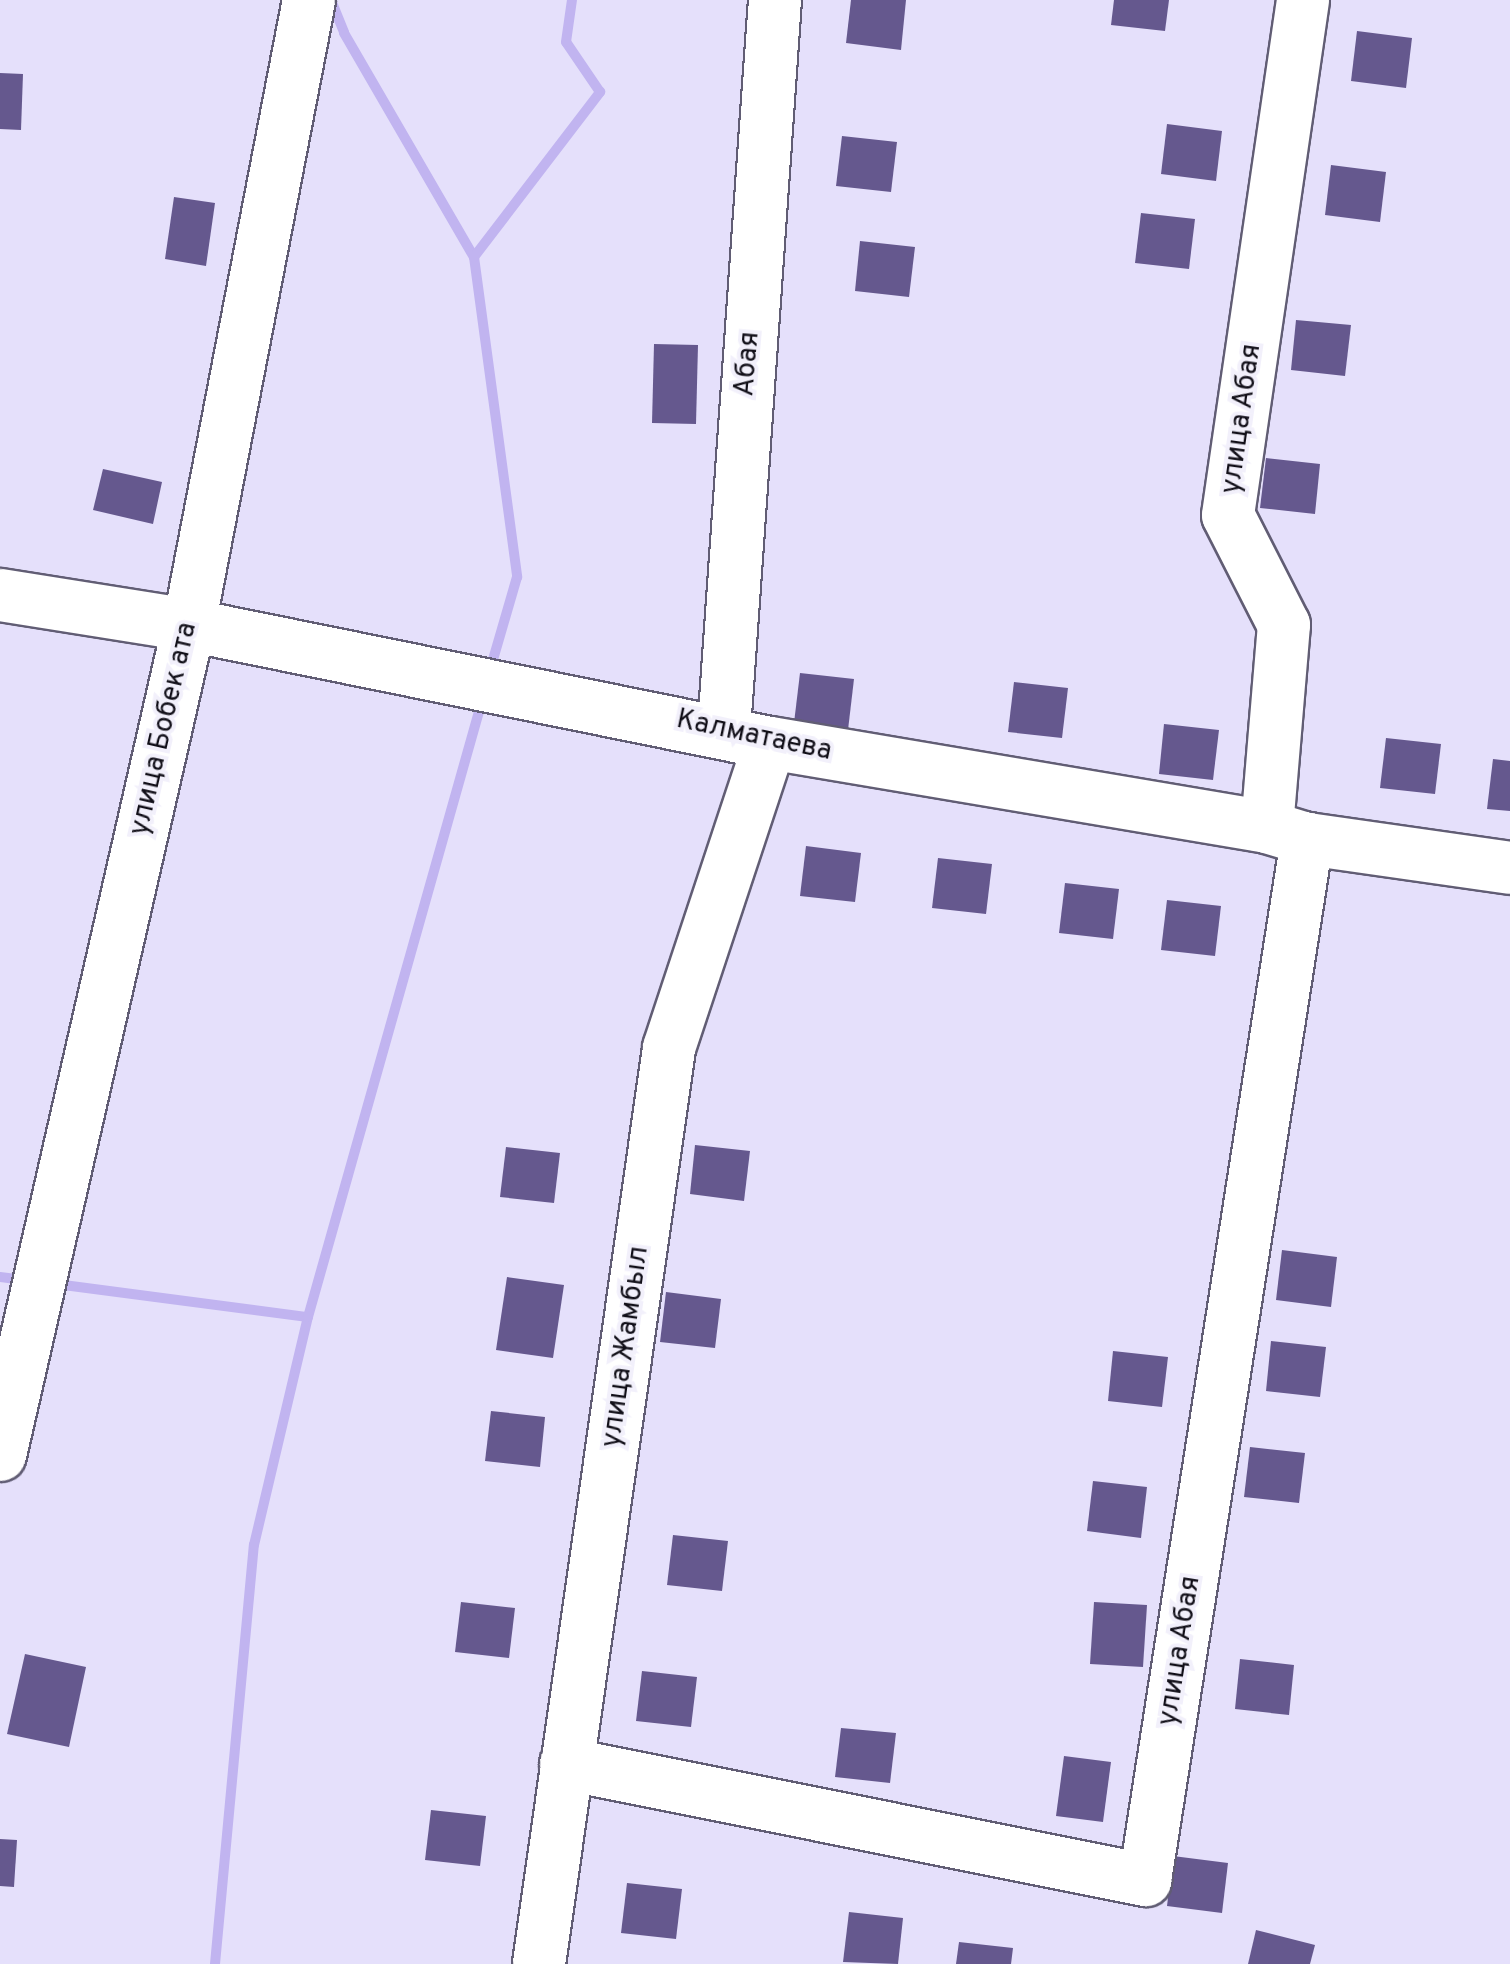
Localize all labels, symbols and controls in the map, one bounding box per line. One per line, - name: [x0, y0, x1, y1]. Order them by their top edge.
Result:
- street label: Абая: [728, 330, 768, 398]
- street label: улица Абая: [1215, 341, 1269, 497]
- street label: улица Бобек ата: [123, 619, 205, 839]
- street label: Калматаева: [673, 703, 835, 769]
- street label: улица Жамбыл: [595, 1244, 657, 1450]
- street label: улица Абая: [1151, 1573, 1209, 1729]

